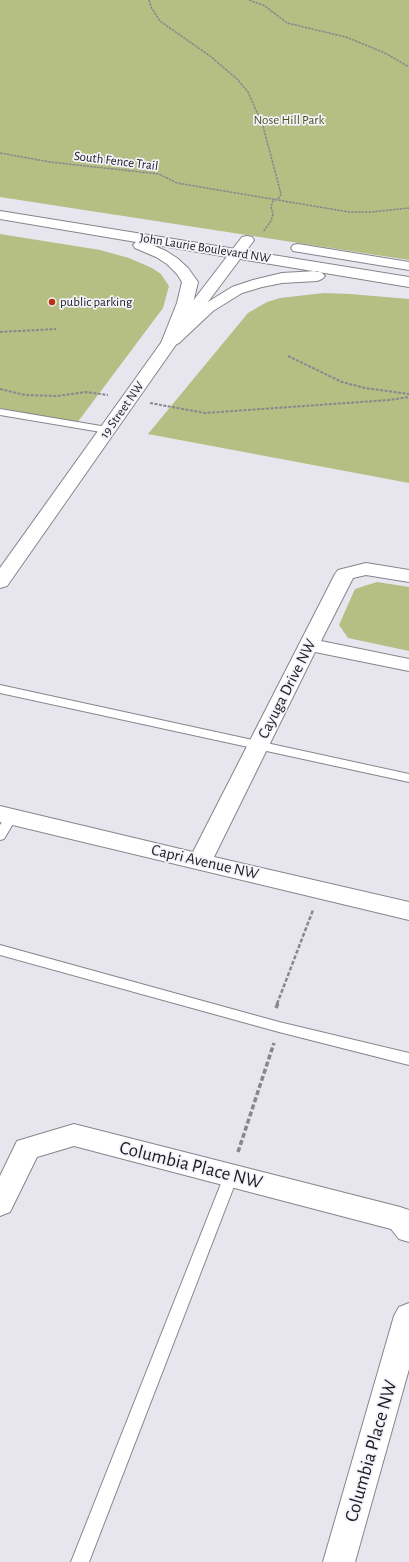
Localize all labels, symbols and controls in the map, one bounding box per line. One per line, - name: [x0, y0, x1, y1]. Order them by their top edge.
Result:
- park label: Nose Hill Park: [254, 112, 324, 128]
- street label: South Fence Trail: [73, 148, 159, 174]
- street label: John Laurie Boulevard NW: [138, 230, 272, 266]
- place label: public parking: [60, 294, 132, 310]
- marker: public parking: [47, 297, 57, 307]
- street label: 19 Street NW: [97, 379, 147, 441]
- street label: Cayuga Drive NW: [254, 636, 320, 742]
- street label: Capri Avenue NW: [149, 840, 261, 884]
- street label: Columbia Place NW: [117, 1136, 265, 1194]
- street label: Columbia Place NW: [340, 1377, 402, 1525]

